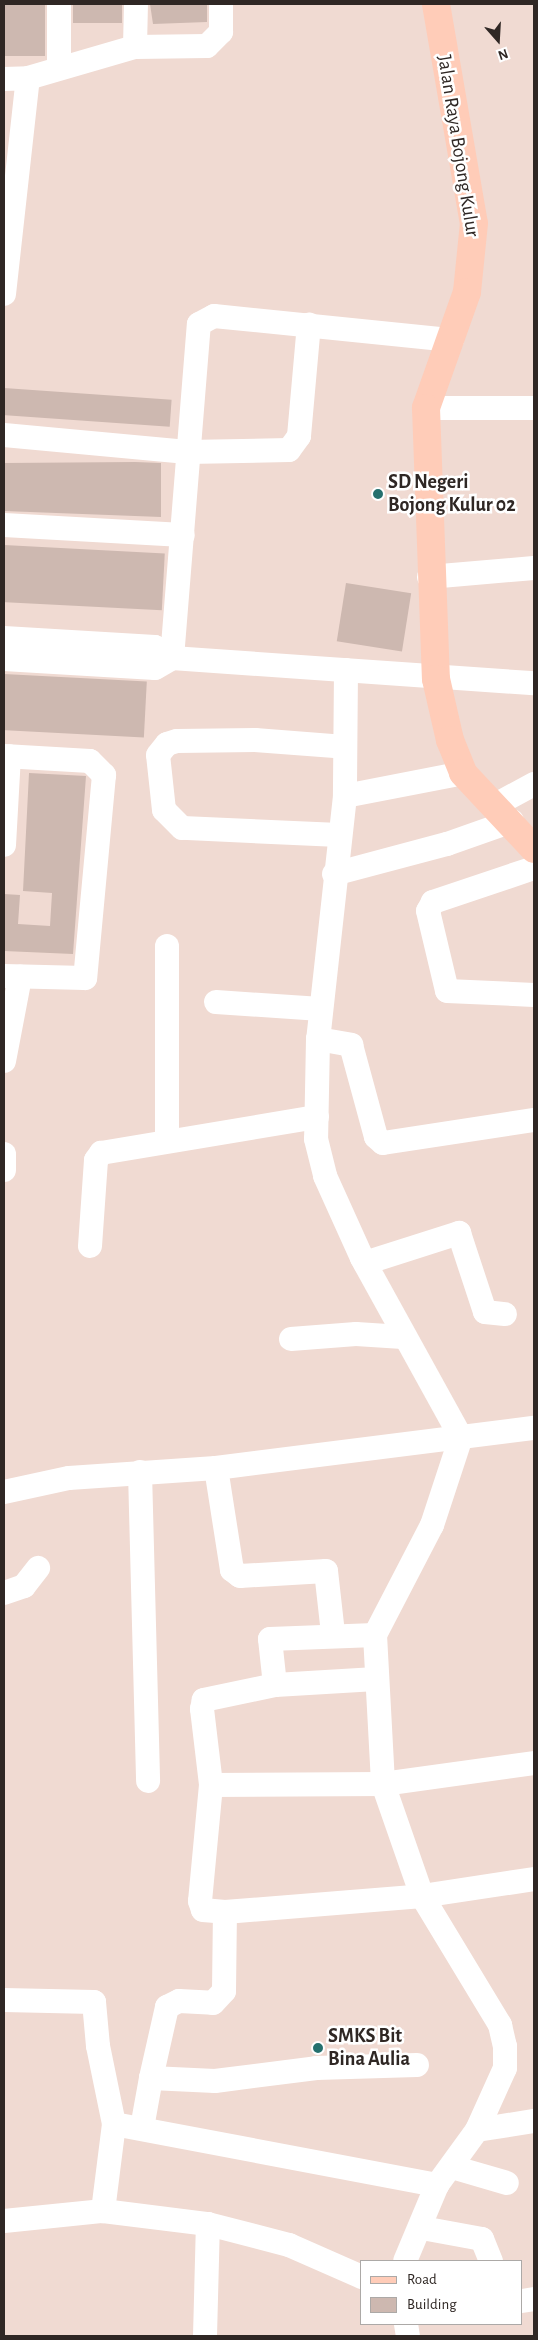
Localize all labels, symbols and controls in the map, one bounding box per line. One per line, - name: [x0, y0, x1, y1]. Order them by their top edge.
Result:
- north arrow: [473, 15, 523, 65]
- text: N: [496, 46, 510, 62]
- street label: Jalan Raya Bojong Kulur: [432, 53, 484, 239]
- place label: SD Negeri Bojong Kulur 02: [388, 470, 516, 517]
- marker: SD Negeri Bojong Kulur 02: [372, 488, 384, 500]
- place label: SMKS Bit Bina Aulia: [328, 2024, 410, 2071]
- marker: SMKS Bit Bina Aulia: [312, 2042, 324, 2054]
- legend: [360, 2260, 523, 2325]
- text: Road: [407, 2272, 437, 2287]
- text: Building: [407, 2297, 457, 2312]

